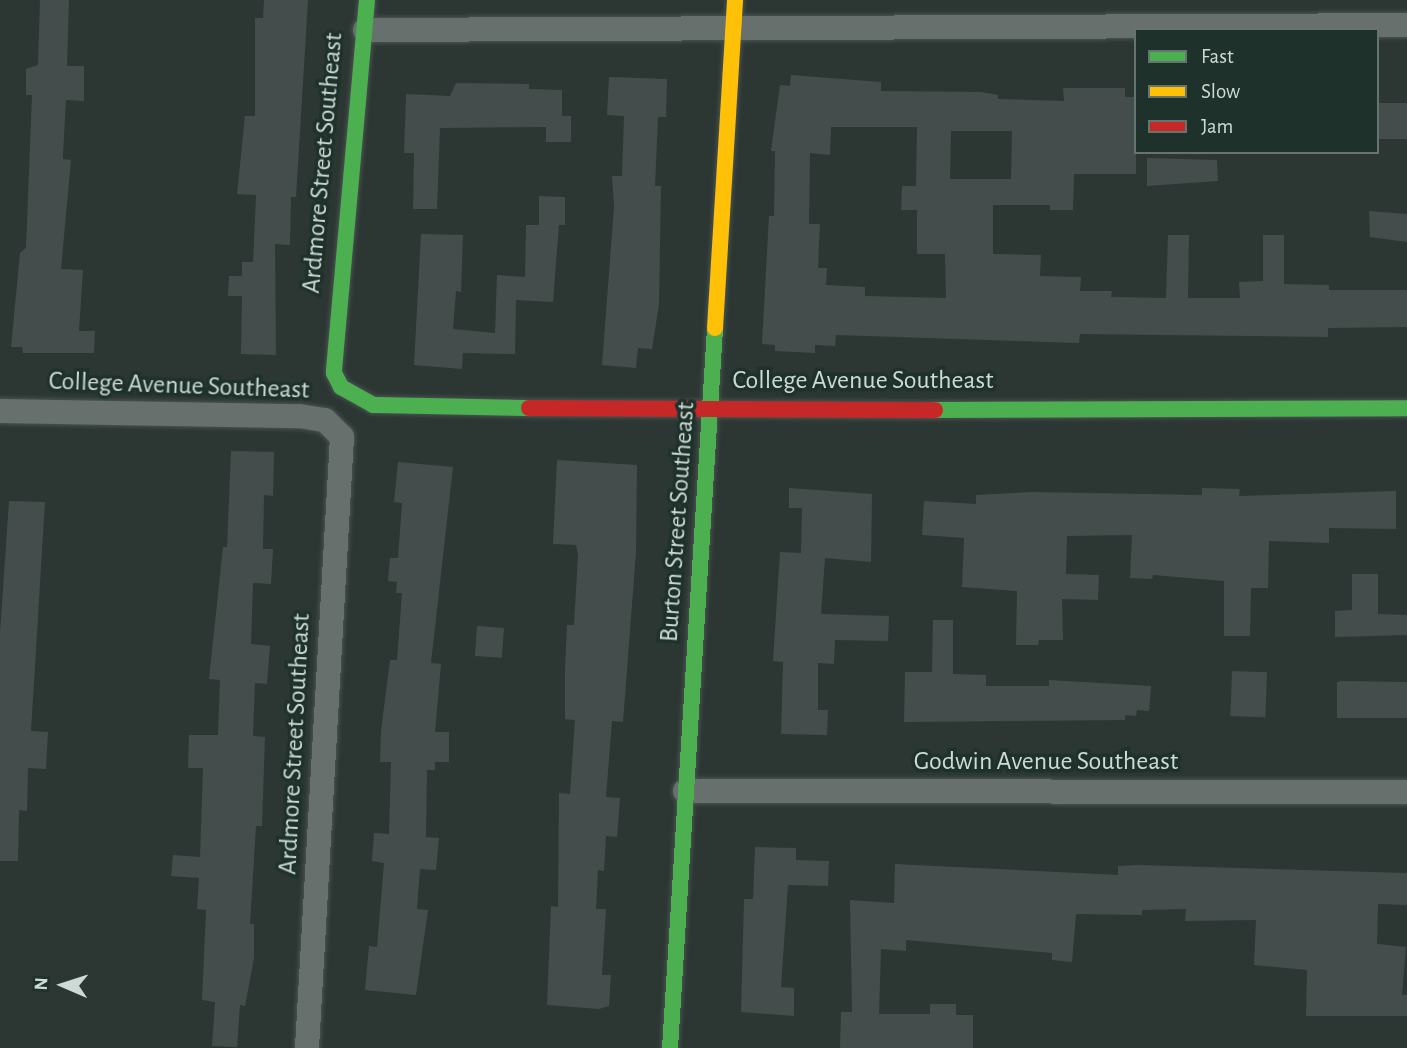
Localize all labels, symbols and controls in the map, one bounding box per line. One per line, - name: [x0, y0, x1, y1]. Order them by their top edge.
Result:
- legend: [1134, 28, 1379, 154]
- street label: Ardmore Street Southeast: [296, 31, 350, 295]
- text: Fast: [1201, 46, 1234, 67]
- text: Slow: [1201, 81, 1240, 102]
- text: Jam: [1201, 116, 1233, 137]
- street label: College Avenue Southeast: [733, 365, 993, 397]
- street label: College Avenue Southeast: [48, 366, 310, 406]
- street label: Burton Street Southeast: [654, 401, 702, 643]
- street label: Ardmore Street Southeast: [273, 613, 317, 875]
- street label: Godwin Avenue Southeast: [914, 746, 1178, 778]
- north arrow: [28, 950, 98, 1020]
- text: N: [32, 977, 51, 991]

